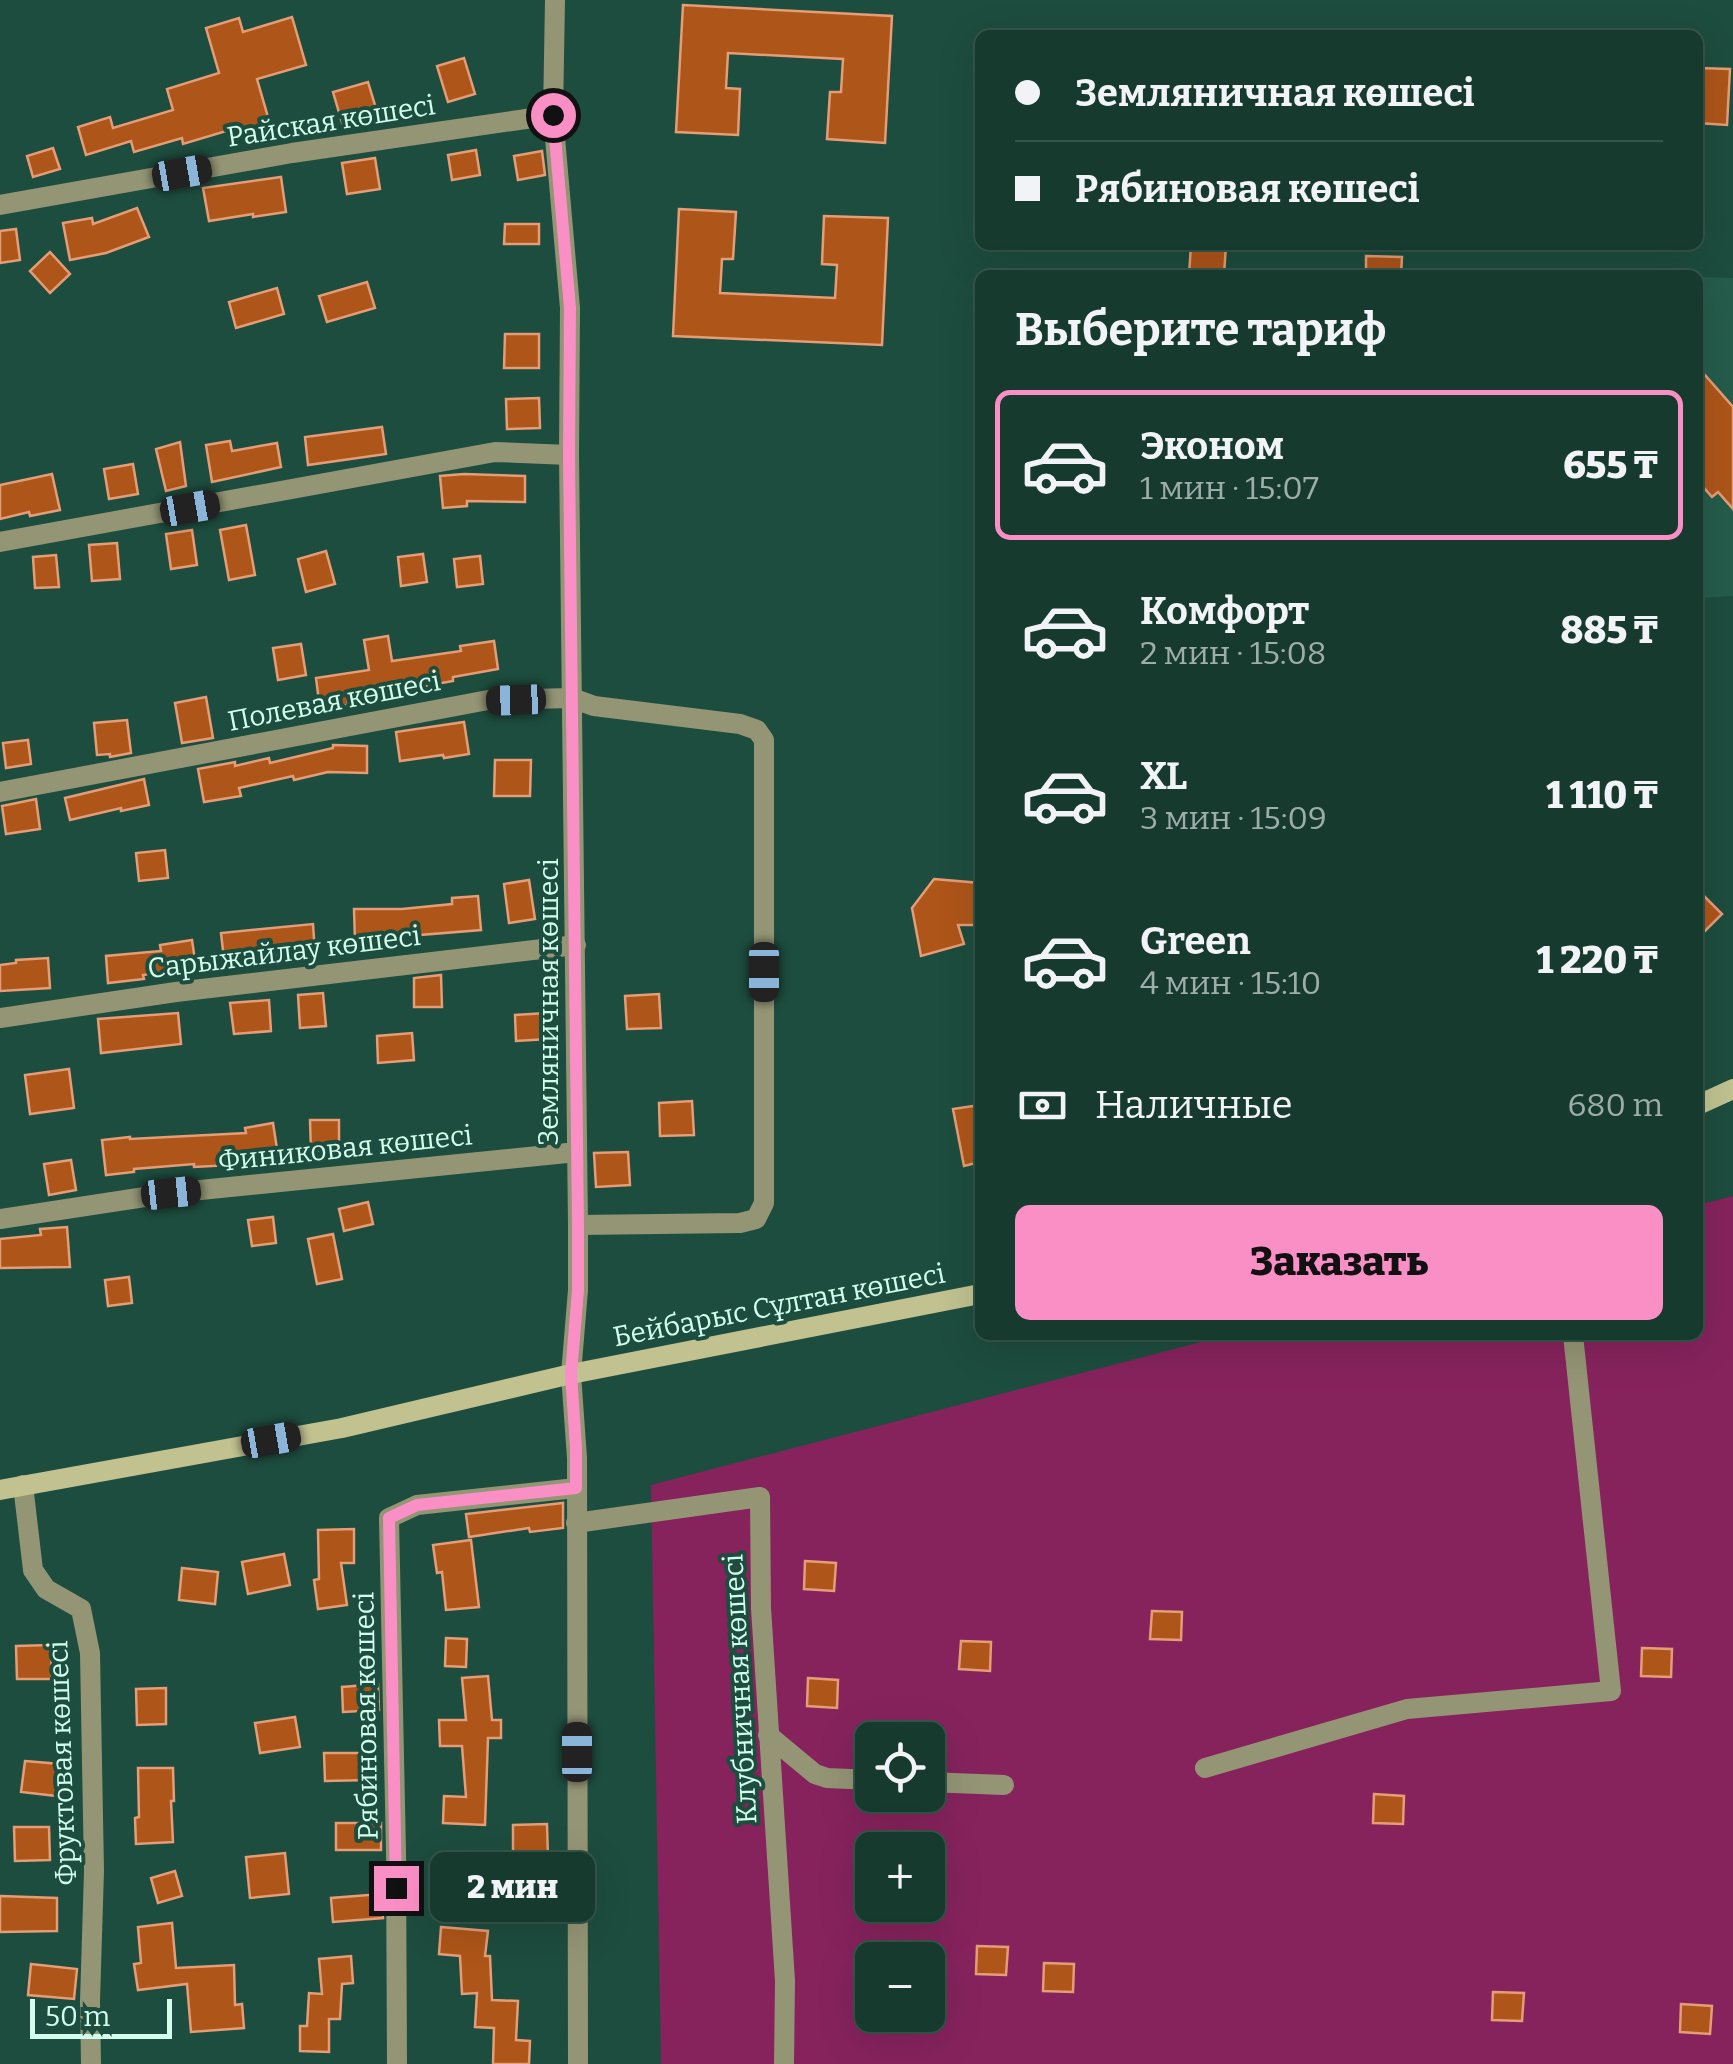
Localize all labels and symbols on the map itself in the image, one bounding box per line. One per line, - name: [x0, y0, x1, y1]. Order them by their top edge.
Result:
- street label: Райская көшесі: [225, 88, 437, 154]
- route start: [531, 93, 576, 138]
- car: [150, 153, 214, 193]
- car: [158, 488, 222, 528]
- street label: Полевая көшесі: [225, 664, 443, 738]
- car: [485, 684, 547, 716]
- street label: Земляничная көшесі: [532, 858, 565, 1146]
- street label: Сарыжайлау көшесі: [146, 919, 422, 985]
- car: [749, 942, 779, 1002]
- street label: Финиковая көшесі: [216, 1118, 474, 1178]
- car: [140, 1175, 202, 1211]
- street label: Бейбарыс Сұлтан көшесі: [610, 1257, 948, 1353]
- car: [239, 1420, 303, 1460]
- street label: Клубничная көшесі: [716, 1553, 764, 1825]
- street label: Рябиновая көшесі: [347, 1592, 385, 1840]
- street label: Фруктовая көшесі: [41, 1640, 83, 1886]
- car: [562, 1722, 592, 1782]
- callout: 2 мин: [431, 1853, 596, 1923]
- route end: [374, 1866, 419, 1911]
- scale bar: [30, 1994, 172, 2038]

